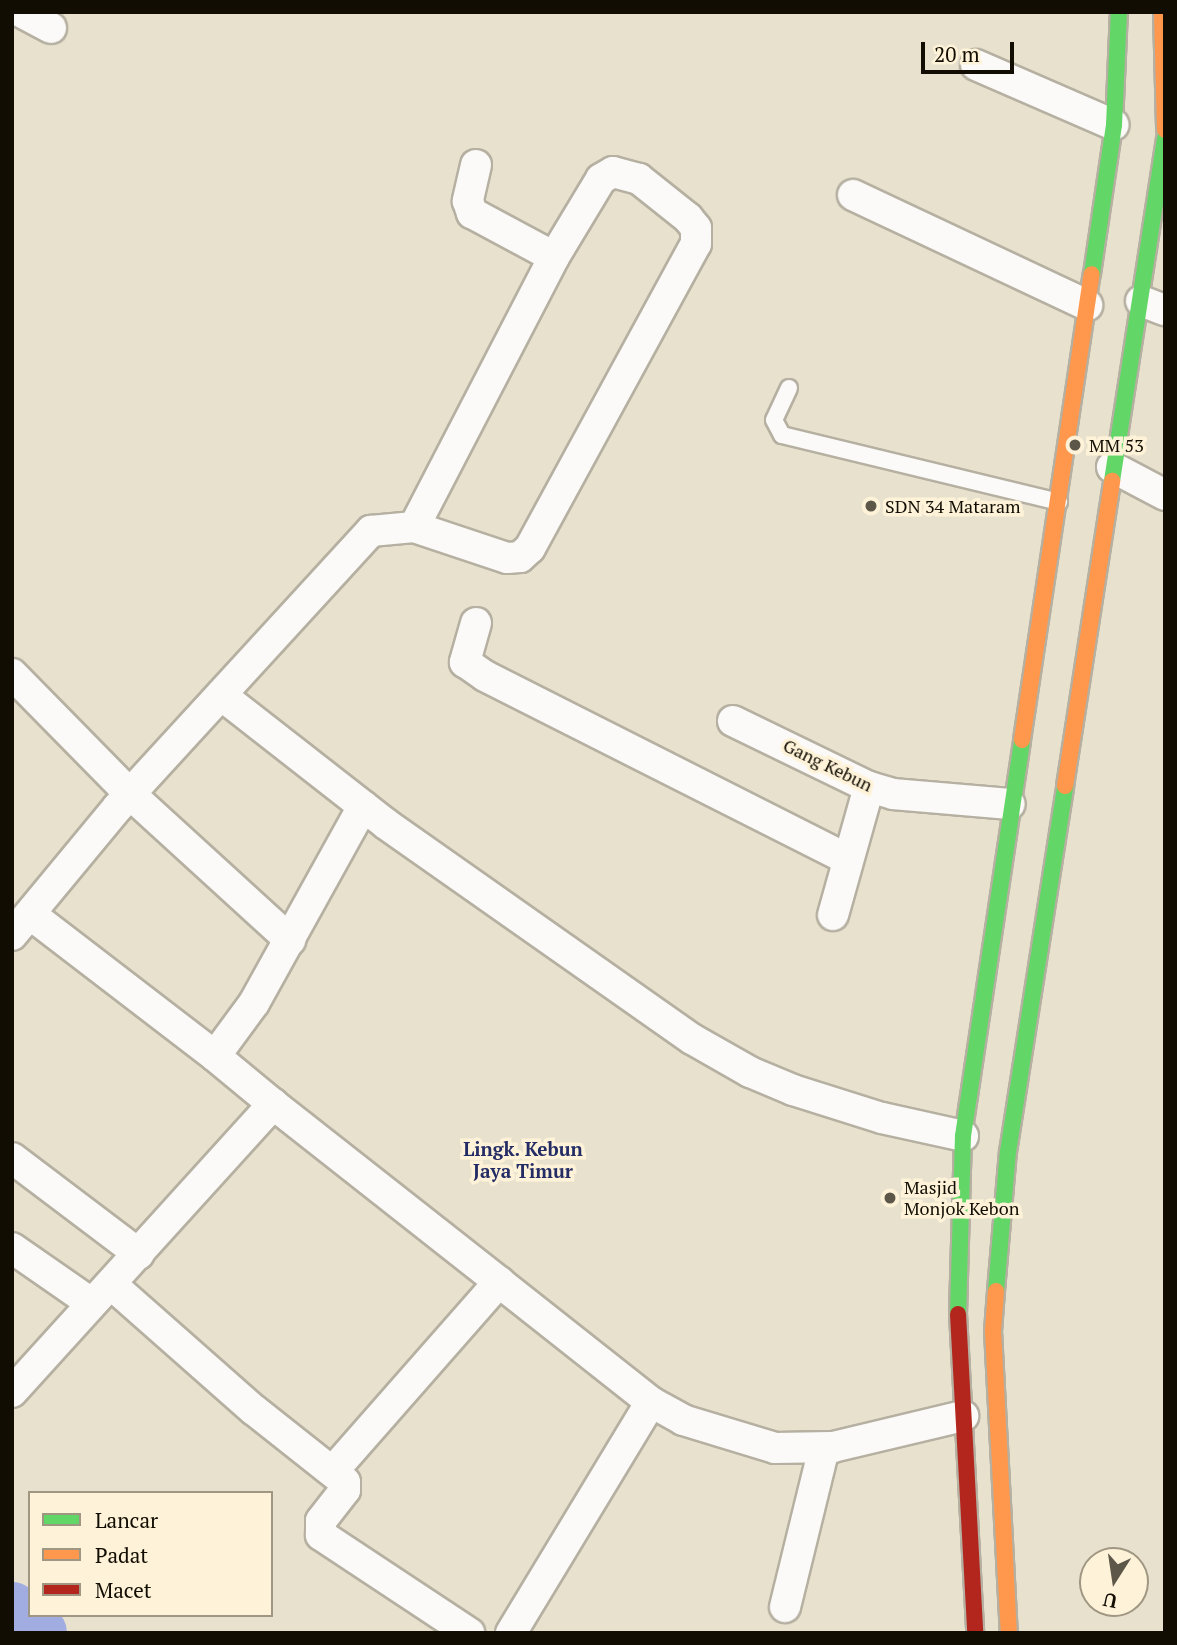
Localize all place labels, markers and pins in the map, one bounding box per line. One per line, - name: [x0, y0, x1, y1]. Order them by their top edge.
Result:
- place label: MM 53: [1089, 434, 1144, 456]
- marker: MM 53: [1067, 437, 1083, 453]
- place label: SDN 34 Mataram: [885, 495, 1021, 517]
- marker: SDN 34 Mataram: [863, 498, 879, 514]
- place label: Masjid Monjok Kebon: [904, 1177, 1019, 1220]
- marker: Masjid Monjok Kebon: [882, 1190, 898, 1206]

